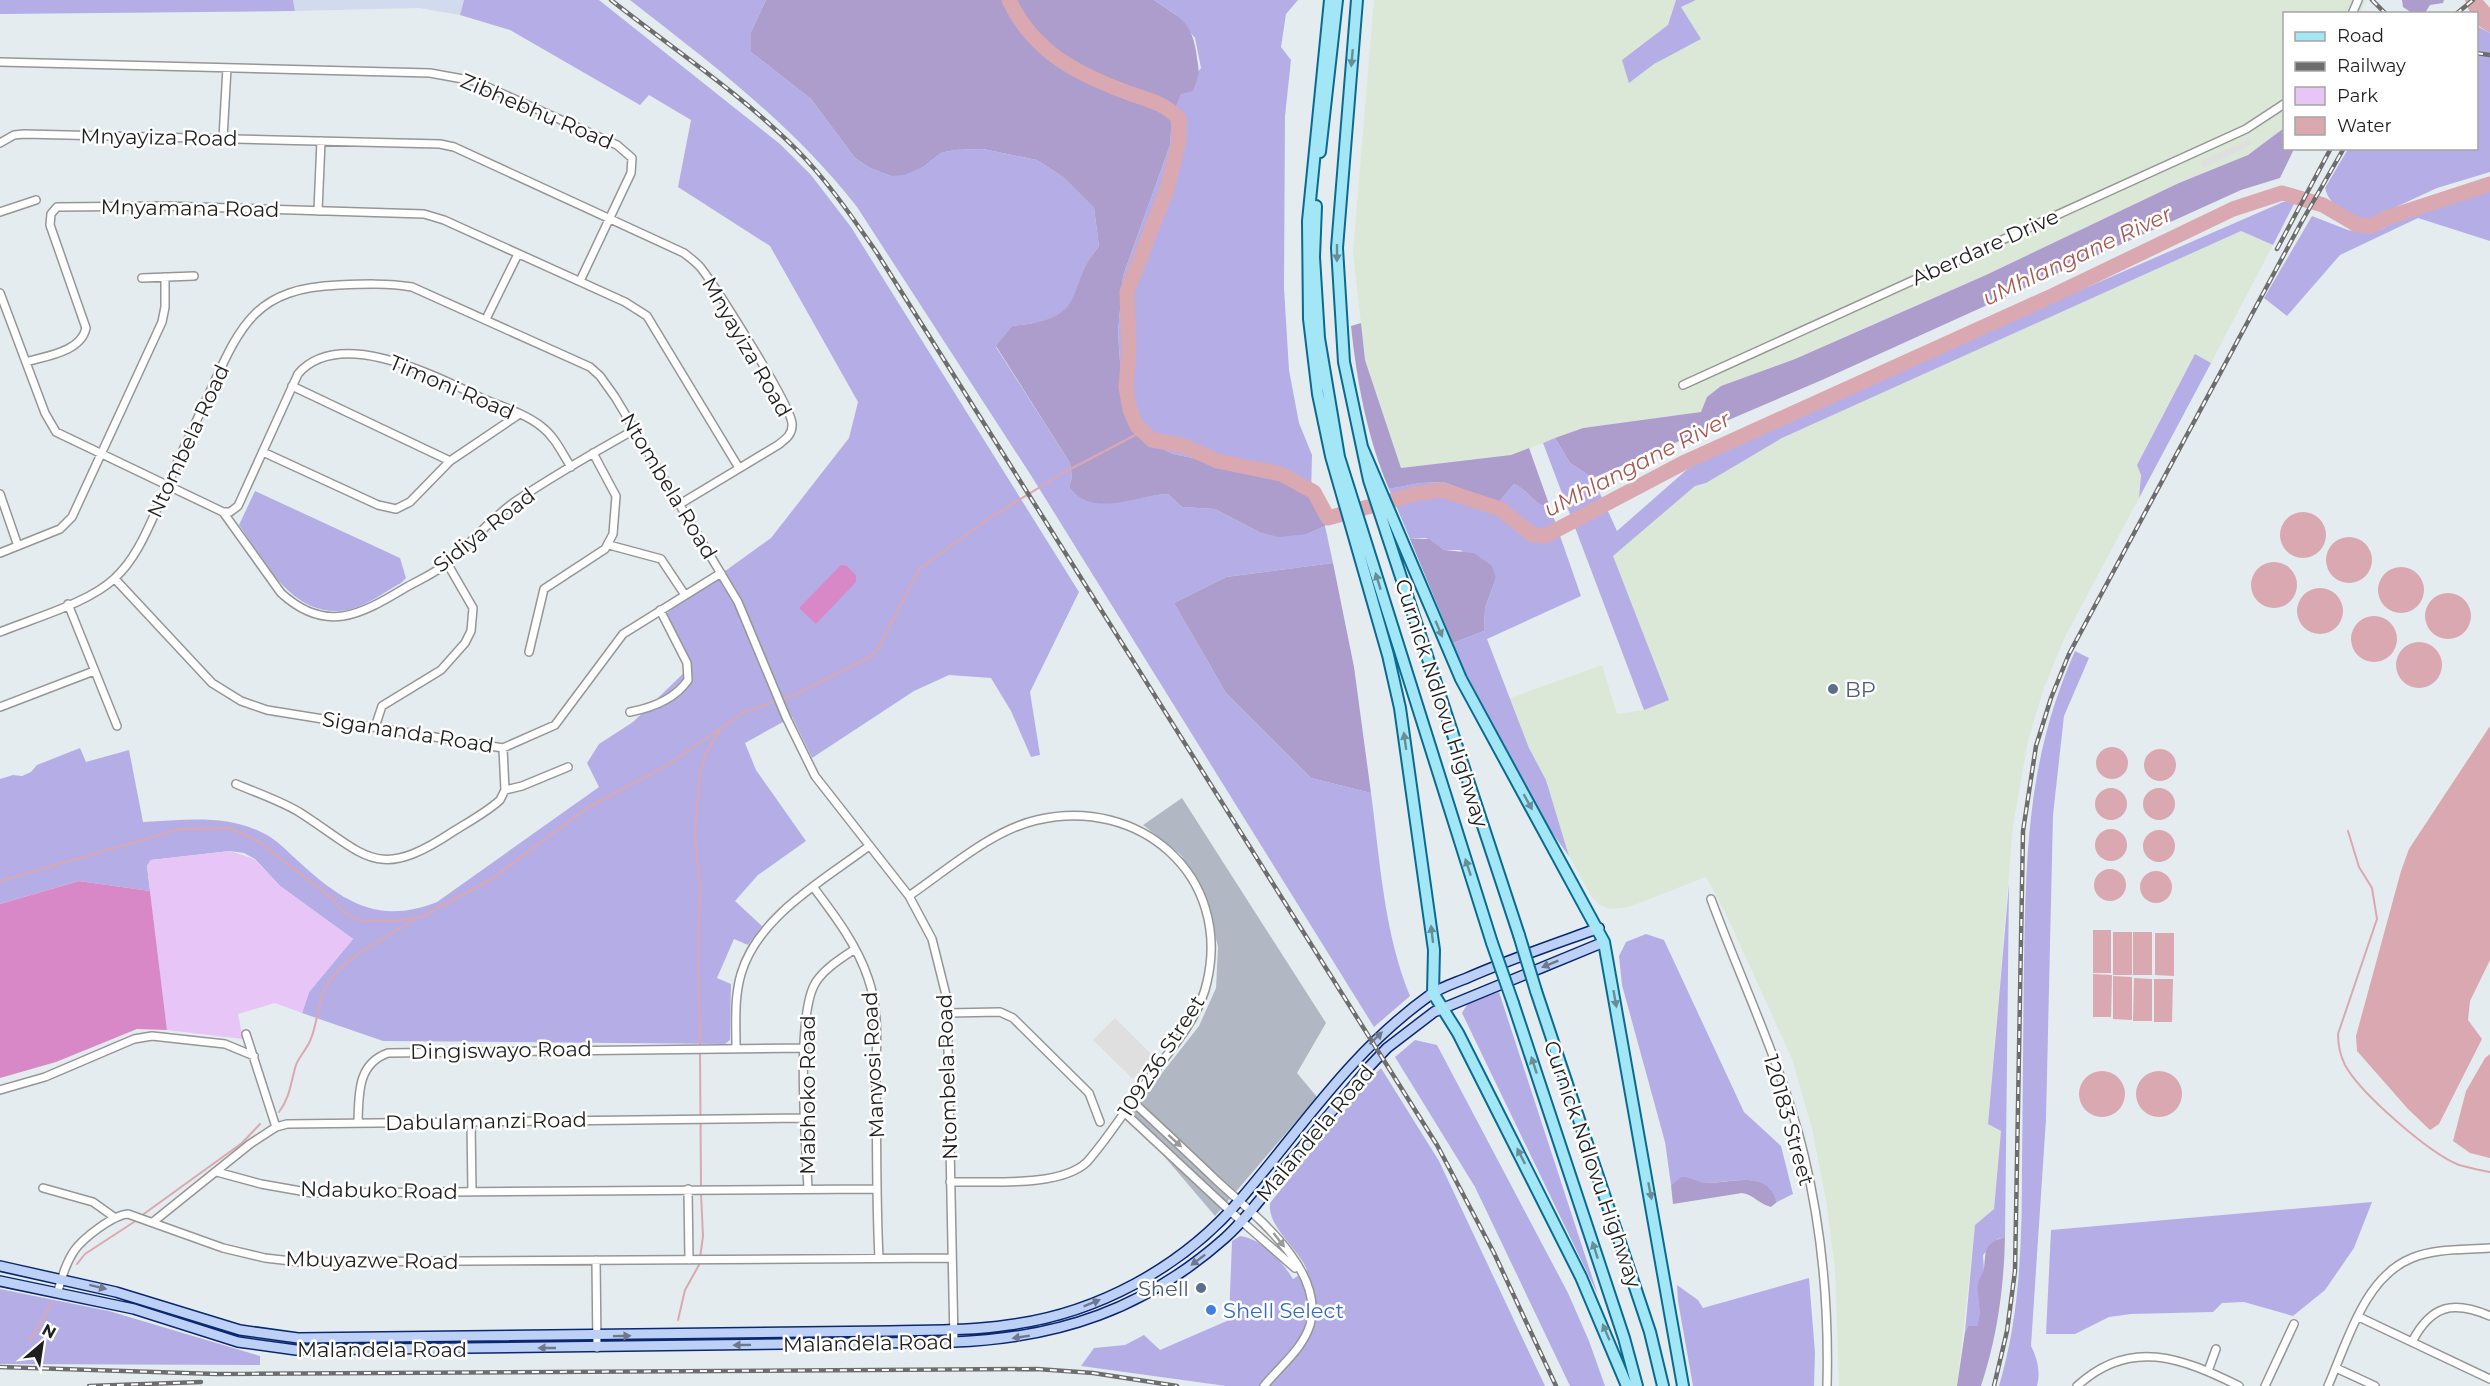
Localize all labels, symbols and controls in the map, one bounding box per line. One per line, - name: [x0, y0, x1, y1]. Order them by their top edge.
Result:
- legend: [2283, 12, 2478, 150]
- text: Road: [2337, 25, 2384, 47]
- one-way arrow: [1347, 49, 1357, 68]
- text: Railway: [2337, 55, 2406, 77]
- street label: Zibhebhu Road: [457, 68, 617, 154]
- text: Park: [2337, 85, 2378, 107]
- text: Water: [2337, 115, 2392, 137]
- street label: Mnyayiza Road: [80, 123, 238, 151]
- street label: Mnyamana Road: [100, 194, 280, 222]
- water label: uMhlangane River: [1978, 200, 2177, 312]
- street label: Aberdare Drive: [1908, 203, 2062, 291]
- one-way arrow: [1332, 243, 1342, 262]
- street label: Mnyayiza Road: [697, 273, 797, 421]
- street label: Timoni Road: [386, 349, 518, 425]
- street label: Ntombela Road: [142, 360, 234, 522]
- water label: uMhlangane River: [1539, 405, 1736, 523]
- street label: Ntombela Road: [616, 408, 722, 564]
- street label: Sidiya Road: [428, 483, 540, 577]
- one-way arrow: [1373, 572, 1382, 590]
- street label: Curnick Ndlovu Highway: [1390, 576, 1494, 831]
- one-way arrow: [1435, 620, 1444, 638]
- place label: BP: [1845, 677, 1876, 702]
- marker: BP: [1826, 682, 1840, 696]
- street label: Sigananda Road: [321, 706, 495, 758]
- one-way arrow: [1400, 732, 1409, 751]
- one-way arrow: [1523, 794, 1533, 811]
- one-way arrow: [1463, 858, 1472, 876]
- one-way arrow: [1427, 925, 1436, 944]
- one-way arrow: [1541, 960, 1559, 969]
- one-way arrow: [1610, 990, 1619, 1009]
- street label: Manyosi Road: [857, 991, 889, 1139]
- street label: 109236 Street: [1112, 991, 1210, 1121]
- street label: Ntombela Road: [932, 994, 962, 1160]
- street label: Mabhoko Road: [795, 1015, 820, 1175]
- one-way arrow: [1369, 1032, 1383, 1046]
- street label: Dingiswayo Road: [410, 1036, 592, 1064]
- street label: Curnick Ndlovu Highway: [1539, 1037, 1647, 1291]
- street label: 120183 Street: [1758, 1052, 1820, 1188]
- one-way arrow: [1528, 1056, 1538, 1074]
- street label: Malandela Road: [1251, 1060, 1379, 1206]
- street label: Dabulamanzi Road: [385, 1107, 587, 1135]
- one-way arrow: [1167, 1134, 1182, 1147]
- one-way arrow: [1516, 1148, 1525, 1165]
- street label: Ndabuko Road: [300, 1176, 458, 1204]
- one-way arrow: [1646, 1182, 1655, 1201]
- one-way arrow: [1272, 1232, 1285, 1248]
- one-way arrow: [1590, 1241, 1599, 1259]
- street label: Mbuyazwe Road: [285, 1246, 459, 1274]
- one-way arrow: [1190, 1253, 1205, 1265]
- place label: Shell: [1138, 1276, 1189, 1301]
- marker: Shell: [1194, 1281, 1208, 1295]
- one-way arrow: [89, 1283, 107, 1293]
- one-way arrow: [1084, 1298, 1102, 1308]
- place label: Shell Select: [1223, 1298, 1344, 1323]
- marker: Shell Select: [1204, 1303, 1218, 1317]
- north arrow: [12, 1314, 72, 1374]
- text: N: [39, 1320, 59, 1343]
- one-way arrow: [1601, 1322, 1611, 1340]
- street label: Malandela Road: [783, 1329, 953, 1357]
- one-way arrow: [613, 1331, 632, 1341]
- one-way arrow: [1011, 1333, 1030, 1342]
- street label: Malandela Road: [297, 1337, 467, 1362]
- one-way arrow: [733, 1340, 752, 1350]
- one-way arrow: [538, 1343, 557, 1353]

